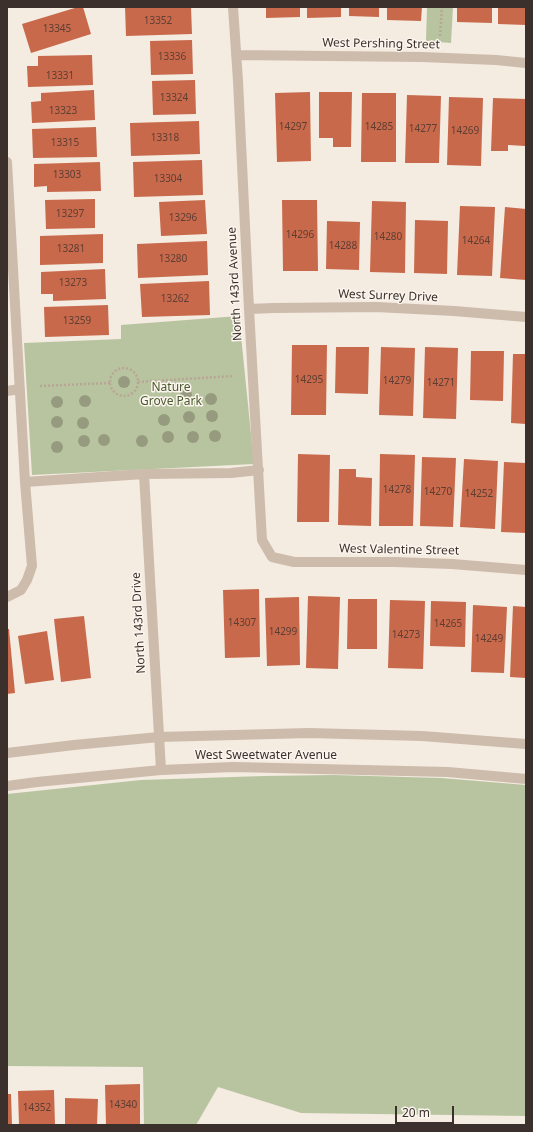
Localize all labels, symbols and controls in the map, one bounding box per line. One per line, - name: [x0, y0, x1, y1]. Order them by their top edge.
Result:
- house number: 13352: [144, 15, 172, 27]
- house number: 13345: [43, 23, 71, 35]
- street label: West Pershing Street: [322, 36, 440, 52]
- house number: 13336: [158, 51, 186, 63]
- house number: 13331: [46, 70, 74, 82]
- house number: 13324: [160, 92, 188, 104]
- house number: 13323: [49, 105, 77, 117]
- house number: 14297: [279, 121, 307, 133]
- house number: 14285: [365, 121, 393, 133]
- house number: 14277: [409, 123, 437, 135]
- house number: 14269: [451, 125, 479, 137]
- house number: 13318: [151, 132, 179, 144]
- house number: 13315: [51, 137, 79, 149]
- house number: 13303: [53, 169, 81, 181]
- house number: 13304: [154, 173, 182, 185]
- house number: 13297: [56, 208, 84, 220]
- house number: 13296: [169, 212, 197, 224]
- street label: North 143rd Avenue: [225, 227, 245, 341]
- house number: 14296: [286, 229, 314, 241]
- house number: 14280: [374, 231, 402, 243]
- house number: 14264: [462, 235, 490, 247]
- house number: 14288: [329, 240, 357, 252]
- house number: 13281: [57, 243, 85, 255]
- house number: 13280: [159, 253, 187, 265]
- house number: 13273: [59, 277, 87, 289]
- street label: West Surrey Drive: [338, 287, 438, 305]
- house number: 13262: [161, 293, 189, 305]
- house number: 13259: [63, 315, 91, 327]
- house number: 14295: [295, 374, 323, 386]
- house number: 14279: [383, 375, 411, 387]
- house number: 14271: [427, 377, 455, 389]
- park label: Nature Grove Park: [140, 381, 202, 409]
- house number: 14278: [383, 484, 411, 496]
- house number: 14270: [424, 486, 452, 498]
- house number: 14252: [465, 488, 493, 500]
- street label: West Valentine Street: [339, 542, 459, 558]
- street label: North 143rd Drive: [129, 572, 149, 674]
- house number: 14307: [228, 617, 256, 629]
- house number: 14265: [434, 618, 462, 630]
- house number: 14299: [269, 626, 297, 638]
- house number: 14273: [392, 629, 420, 641]
- house number: 14249: [475, 633, 503, 645]
- street label: West Sweetwater Avenue: [195, 749, 337, 763]
- scale bar: [397, 1098, 456, 1124]
- house number: 14340: [109, 1099, 137, 1111]
- house number: 14352: [23, 1102, 51, 1114]
- text: 20 m: [402, 1104, 430, 1121]

